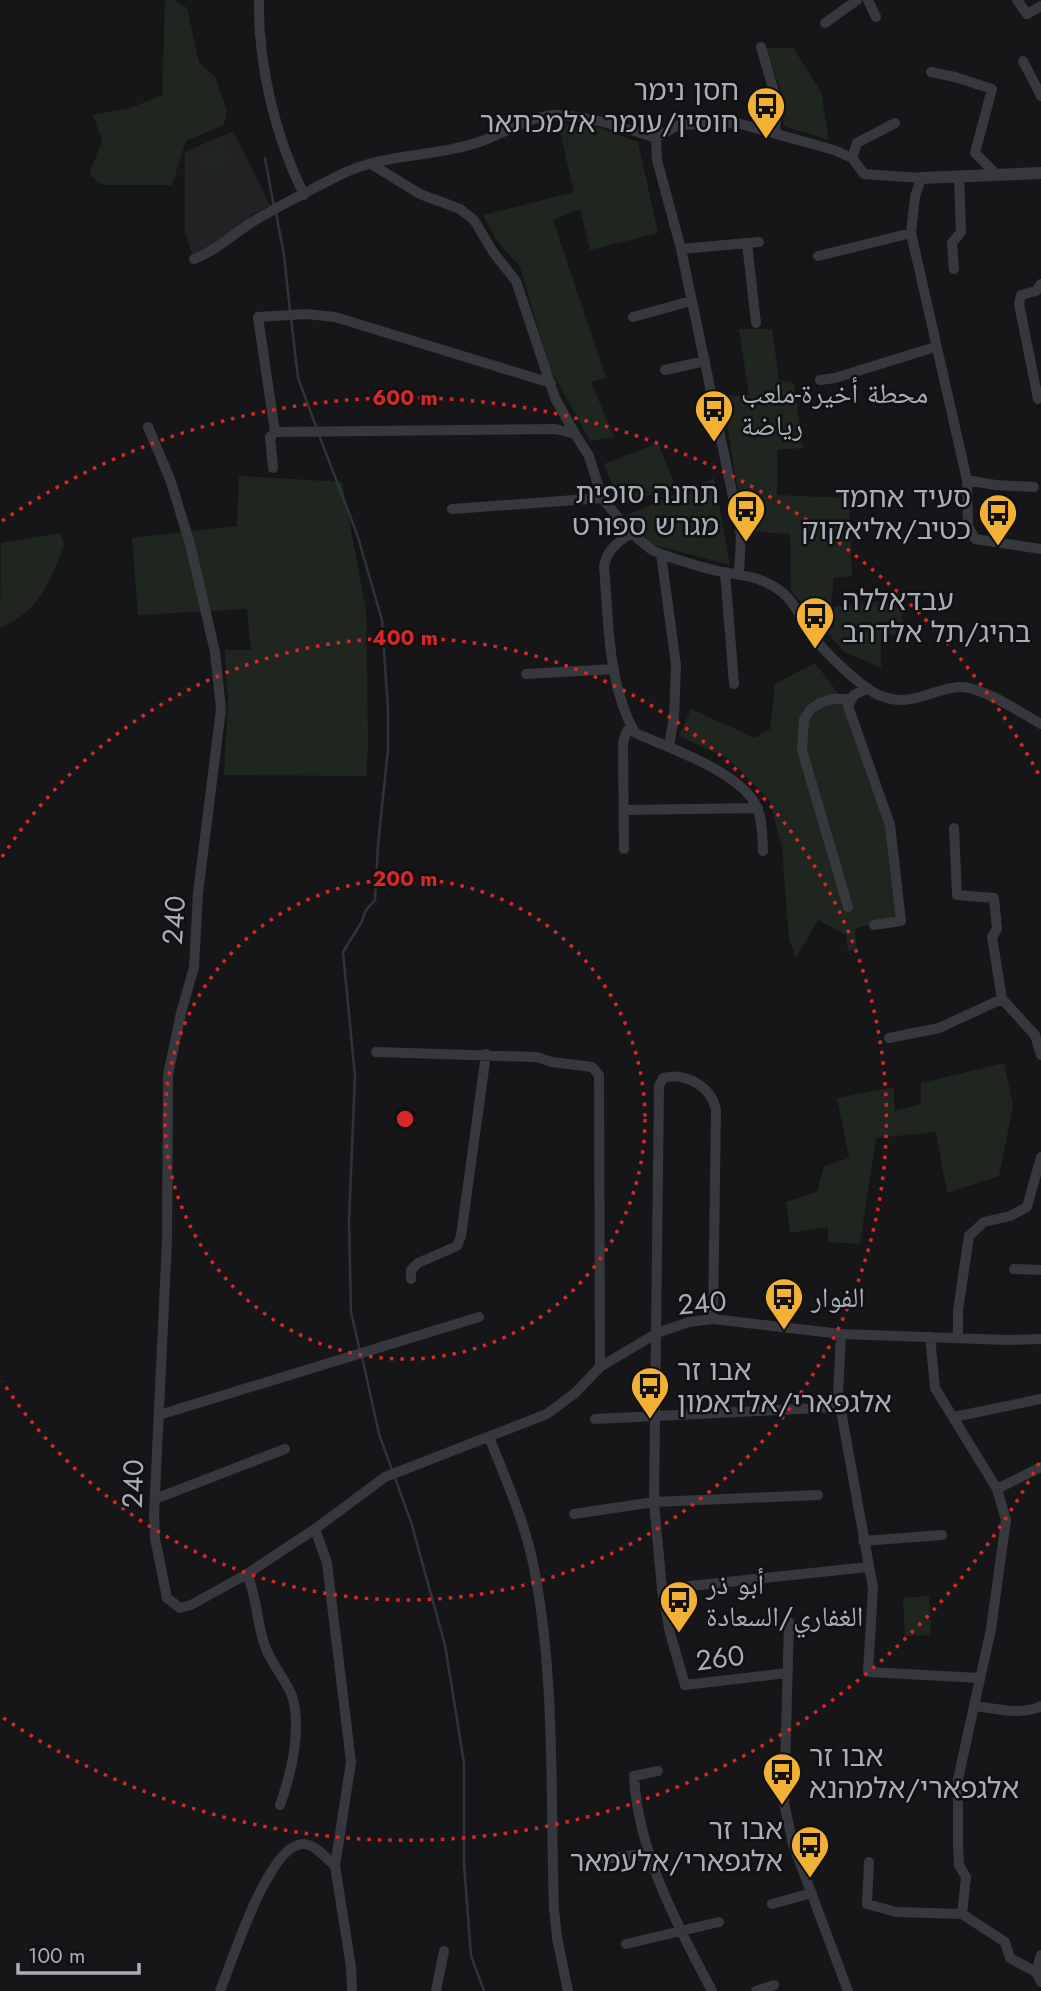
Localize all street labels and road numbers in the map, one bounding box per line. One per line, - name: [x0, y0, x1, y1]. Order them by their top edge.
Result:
- street label: 240: [152, 894, 196, 946]
- street label: 240: [676, 1280, 728, 1326]
- street label: 240: [112, 1459, 154, 1509]
- street label: 260: [693, 1635, 747, 1681]

